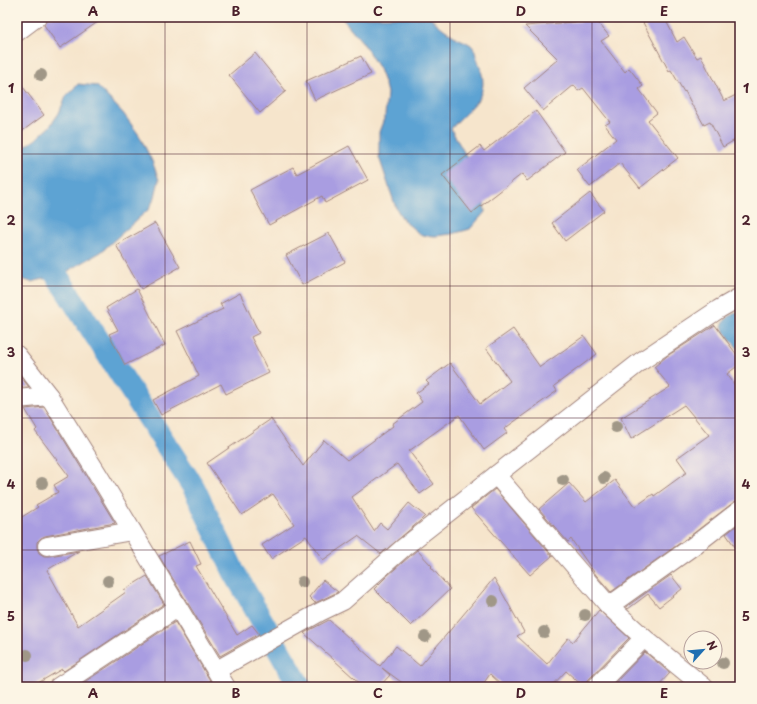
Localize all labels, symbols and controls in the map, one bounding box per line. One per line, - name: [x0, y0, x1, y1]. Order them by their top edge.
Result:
- text: A: [88, 1, 98, 20]
- text: B: [232, 1, 241, 20]
- text: C: [373, 1, 383, 20]
- text: D: [516, 1, 526, 20]
- text: E: [660, 1, 668, 20]
- text: 1: [8, 78, 14, 97]
- text: 1: [743, 78, 749, 97]
- text: 2: [6, 210, 16, 229]
- text: 2: [741, 210, 751, 229]
- text: 3: [7, 342, 16, 361]
- text: 3: [742, 342, 751, 361]
- text: 4: [7, 474, 16, 493]
- text: 4: [742, 474, 751, 493]
- text: 5: [7, 606, 15, 625]
- text: 5: [742, 606, 750, 625]
- north arrow: [683, 630, 723, 670]
- text: N: [703, 637, 722, 653]
- text: A: [88, 683, 98, 702]
- text: B: [232, 683, 241, 702]
- text: C: [373, 683, 383, 702]
- text: D: [516, 683, 526, 702]
- text: E: [660, 683, 668, 702]

